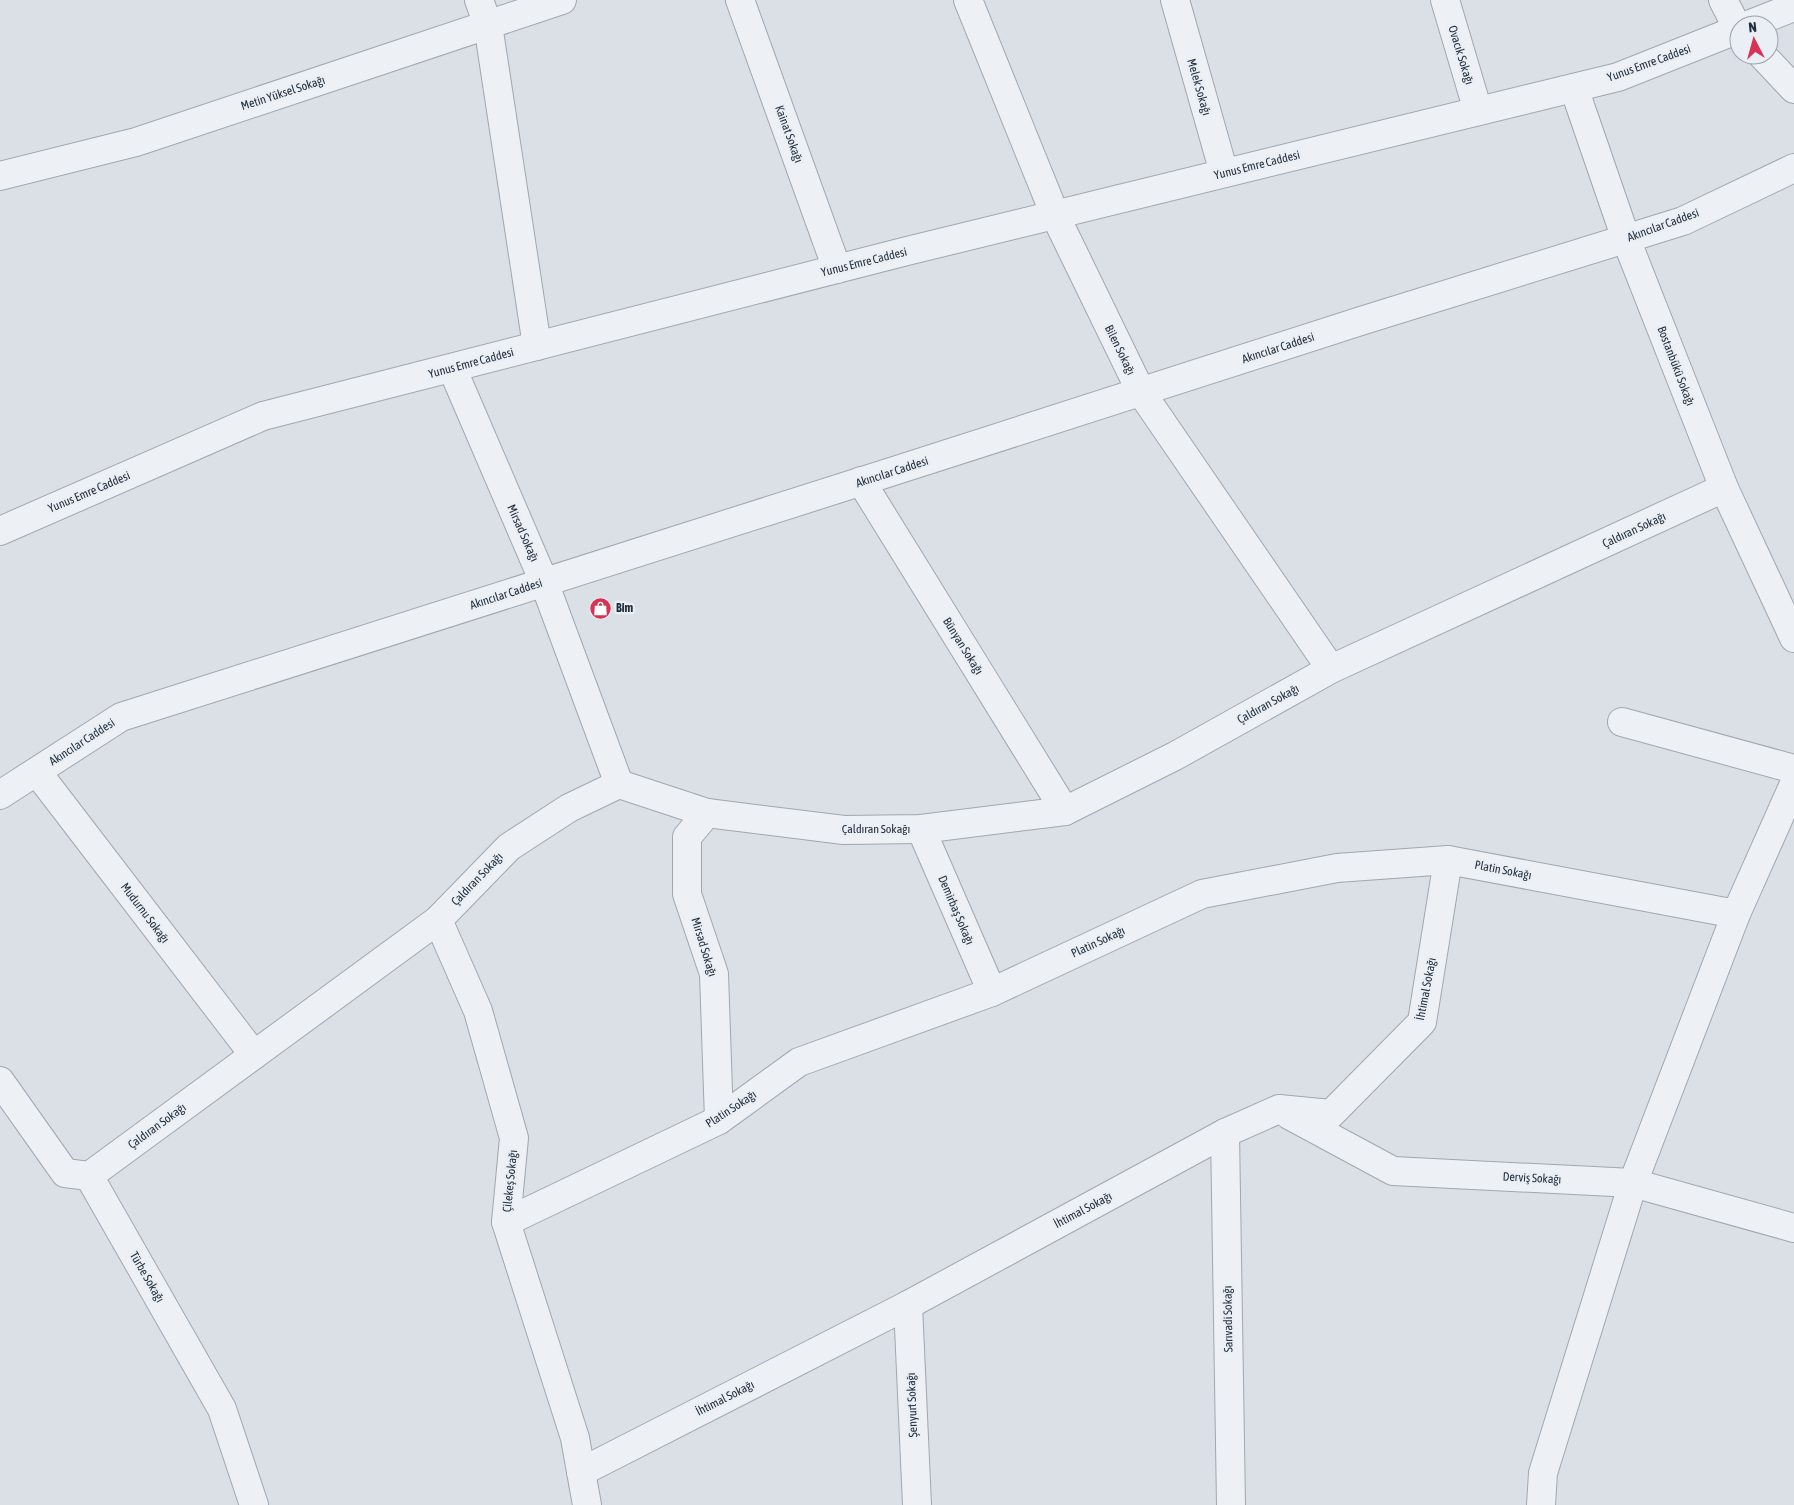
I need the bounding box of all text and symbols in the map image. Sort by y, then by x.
north arrow [1729,15,1779,65]
text: N [1748,19,1758,35]
street label: Ovacık Sokağı [1445,24,1477,86]
street label: Yunus Emre Caddesi [1605,41,1693,85]
street label: Melek Sokağı [1184,57,1214,117]
street label: Metin Yüksel Sokağı [239,73,327,113]
street label: Kainat Sokağı [772,103,806,165]
street label: Yunus Emre Caddesi [1213,148,1301,182]
street label: Akıncılar Caddesi [1625,206,1701,244]
street label: Yunus Emre Caddesi [820,245,908,279]
street label: Bilen Sokağı [1102,323,1138,377]
street label: Bostanbükü Sokağı [1654,324,1698,408]
street label: Akıncılar Caddesi [1240,330,1316,366]
street label: Yunus Emre Caddesi [427,345,515,381]
street label: Akıncılar Caddesi [854,454,930,490]
street label: Yunus Emre Caddesi [46,468,132,516]
street label: Mirsad Sokağı [504,502,542,564]
street label: Çaldıran Sokağı [1600,509,1668,551]
street label: Akıncılar Caddesi [468,576,544,612]
shop icon: Bim [588,596,612,620]
place label: Bim [616,601,633,615]
street label: Bünyan Sokağı [940,615,986,677]
street label: Çaldıran Sokağı [1235,681,1301,727]
street label: Akıncılar Caddesi [47,716,117,768]
street label: Çaldıran Sokağı [842,822,910,836]
street label: Çaldıran Sokağı [448,850,506,908]
street label: Platin Sokağı [1473,858,1533,882]
street label: Demirbaş Sokağı [935,873,977,947]
street label: Mudurnu Sokağı [118,880,172,946]
street label: Mirsad Sokağı [688,916,720,978]
street label: Platin Sokağı [1069,923,1127,961]
street label: İhtimal Sokağı [1413,956,1439,1022]
street label: Platin Sokağı [703,1087,759,1131]
street label: Çaldıran Sokağı [125,1100,189,1152]
street label: Çilekeş Sokağı [500,1149,520,1213]
street label: Derviş Sokağı [1502,1169,1562,1187]
street label: İhtimal Sokağı [1052,1189,1114,1231]
street label: Türbe Sokağı [127,1249,167,1305]
street label: Sarıvadi Sokağı [1220,1285,1236,1353]
street label: Şenyurt Sokağı [904,1372,920,1438]
street label: İhtimal Sokağı [693,1377,757,1419]

